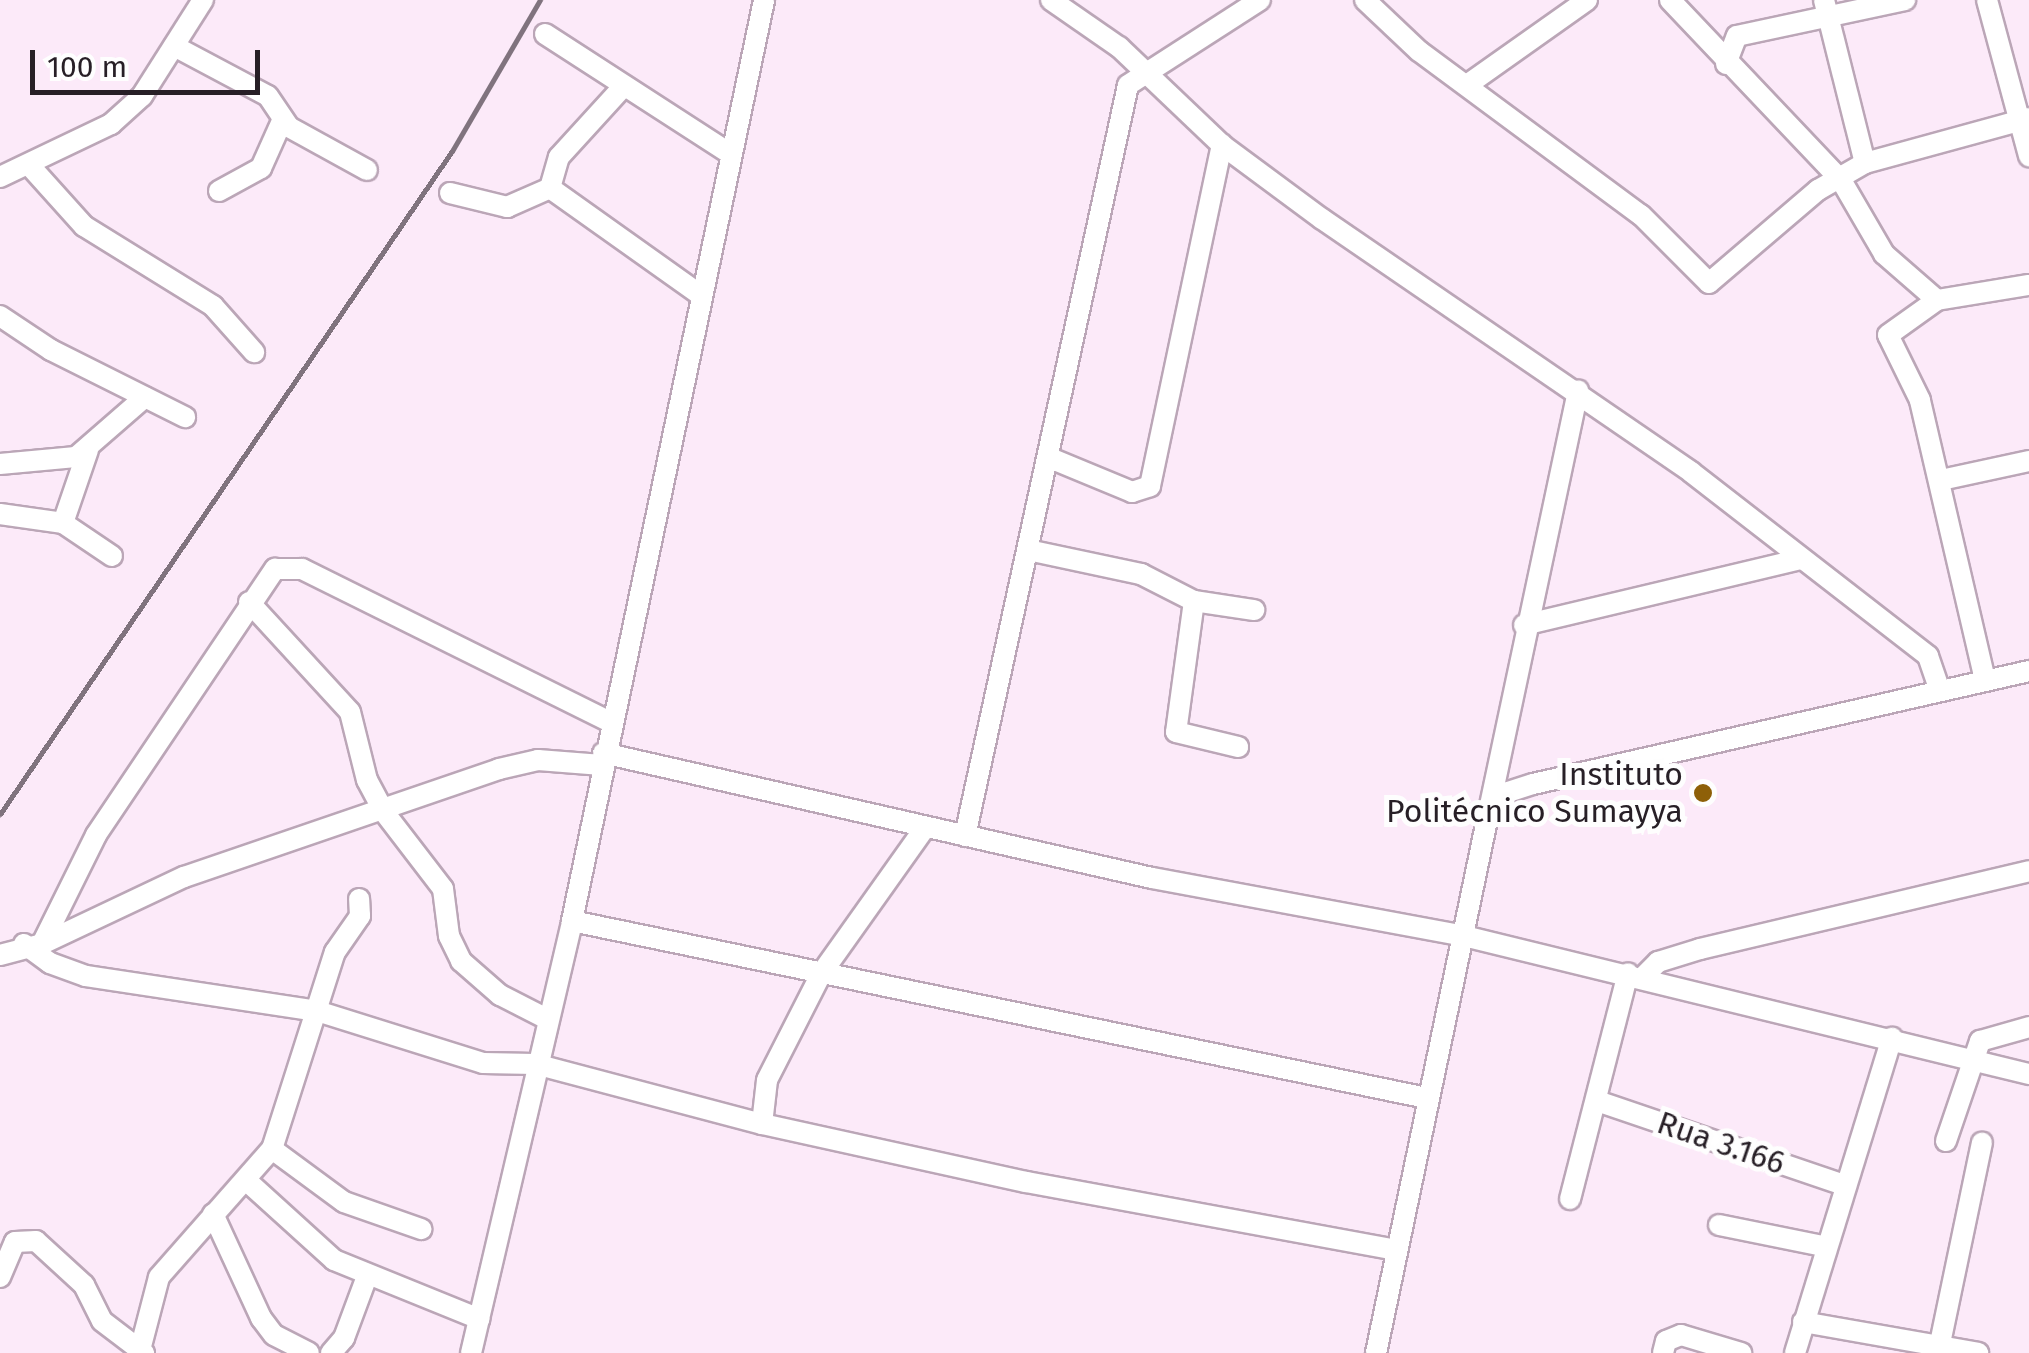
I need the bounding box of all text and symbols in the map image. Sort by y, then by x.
scale bar [35,30,265,92]
text: 100 m [47,49,127,85]
place label: Instituto Politécnico Sumayya [1386,756,1683,831]
marker: Instituto Politécnico Sumayya [1692,782,1714,804]
street label: Rua 3.166 [1652,1103,1790,1183]

